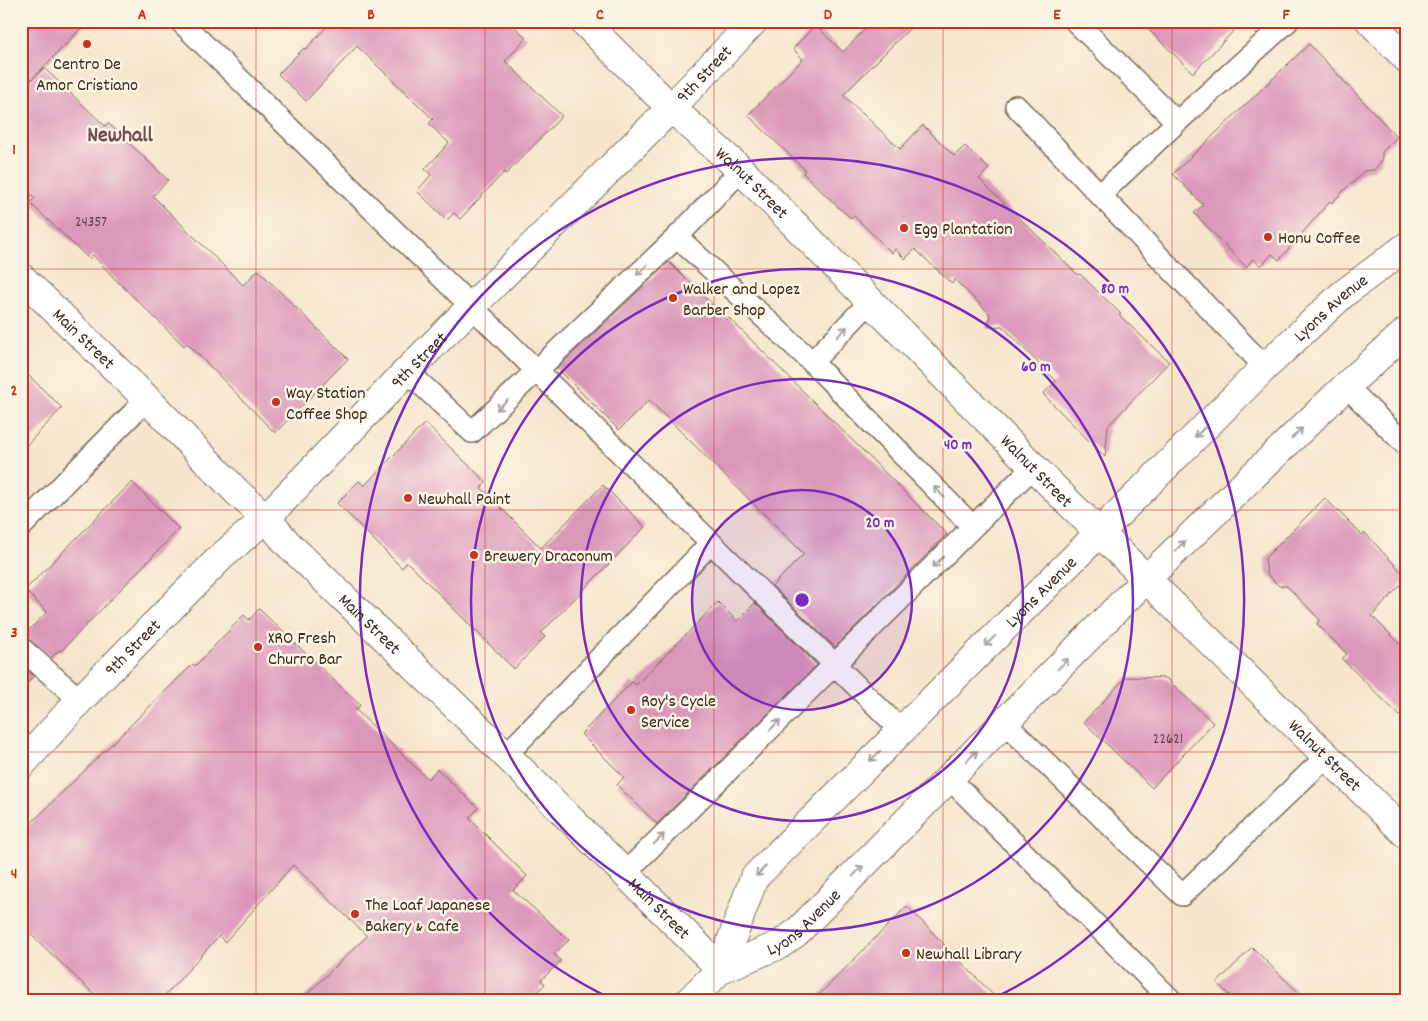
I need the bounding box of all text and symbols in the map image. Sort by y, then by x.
text: A [138,4,147,27]
text: B [367,4,375,27]
text: C [596,4,604,27]
text: D [824,4,833,27]
text: E [1053,4,1061,27]
text: F [1282,4,1290,27]
marker: Centro De Amor Cristiano [81,38,93,50]
street label: 9th Street [672,41,739,110]
place label: Centro De Amor Cristiano [36,53,138,99]
district label: Newhall [87,121,154,152]
text: 1 [12,139,16,162]
street label: Walnut Street [708,143,793,226]
house number: 24357 [75,212,107,234]
place label: Egg Plantation [914,218,1013,243]
marker: Egg Plantation [898,222,910,234]
place label: Honu Coffee [1278,227,1360,252]
marker: Honu Coffee [1262,231,1274,243]
one-way arrow [637,264,649,276]
street label: Lyons Avenue [1289,269,1374,349]
place label: Walker and Lopez Barber Shop [683,278,800,324]
text: 80 m [1101,279,1129,301]
marker: Walker and Lopez Barber Shop [667,292,679,304]
street label: Main Street [46,304,120,377]
one-way arrow [836,326,848,338]
street label: 9th Street [386,327,454,395]
text: 60 m [1021,357,1051,379]
text: 2 [11,380,18,403]
place label: Way Station Coffee Shop [286,382,368,428]
marker: Way Station Coffee Shop [270,396,282,408]
one-way arrow [495,399,508,411]
one-way arrow [1194,426,1206,439]
one-way arrow [1291,426,1303,439]
street label: Walnut Street [993,430,1077,515]
text: 40 m [944,435,972,457]
one-way arrow [933,486,945,498]
place label: Newhall Paint [418,488,511,513]
marker: Newhall Paint [402,492,414,504]
text: 20 m [866,513,894,535]
one-way arrow [1174,540,1187,552]
place label: Brewery Draconum [484,545,613,570]
marker: Brewery Draconum [468,549,480,561]
street label: Lyons Avenue [1001,552,1084,635]
one-way arrow [933,555,945,567]
street label: Main Street [331,589,405,662]
centre of rings [793,591,811,609]
street label: 9th Street [100,615,168,683]
text: 3 [10,622,18,645]
place label: XRO Fresh Churro Bar [268,627,342,673]
one-way arrow [984,635,996,648]
marker: XRO Fresh Churro Bar [252,641,264,653]
one-way arrow [1057,658,1069,670]
place label: Roy's Cycle Service [641,690,716,736]
marker: Roy's Cycle Service [625,704,637,716]
street label: Walnut Street [1281,715,1366,799]
one-way arrow [769,719,781,731]
house number: 22621 [1153,729,1183,751]
one-way arrow [869,750,881,762]
one-way arrow [966,750,978,762]
one-way arrow [653,833,666,845]
text: 4 [11,863,17,886]
one-way arrow [755,865,767,877]
one-way arrow [852,865,864,877]
street label: Main Street [621,873,695,947]
street label: Lyons Avenue [764,884,848,964]
place label: The Loaf Japanese Bakery & Cafe [365,894,490,940]
marker: The Loaf Japanese Bakery & Cafe [349,908,361,920]
place label: Newhall Library [916,943,1022,968]
marker: Newhall Library [900,947,912,959]

